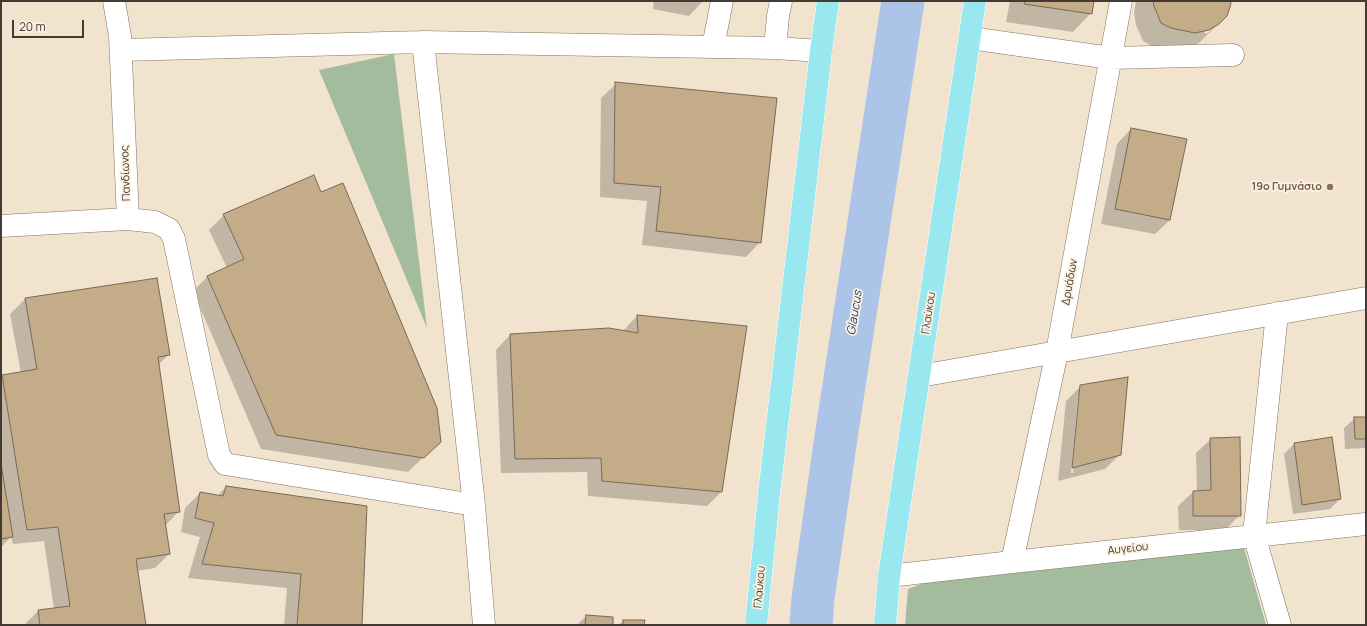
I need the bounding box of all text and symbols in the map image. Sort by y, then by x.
scale bar [14,12,86,38]
text: 20 m [19,18,46,35]
street label: Πανδίωνος [118,145,134,201]
place label: 19ο Γυμνάσιο [1251,180,1322,194]
marker: 19ο Γυμνάσιο [1325,182,1335,192]
street label: Δρυάδων [1059,258,1081,306]
water label: Glaucus [844,290,866,336]
street label: Γλαύκου [919,291,939,335]
street label: Αυγείου [1107,540,1149,558]
street label: Γλαύκου [752,565,768,609]

